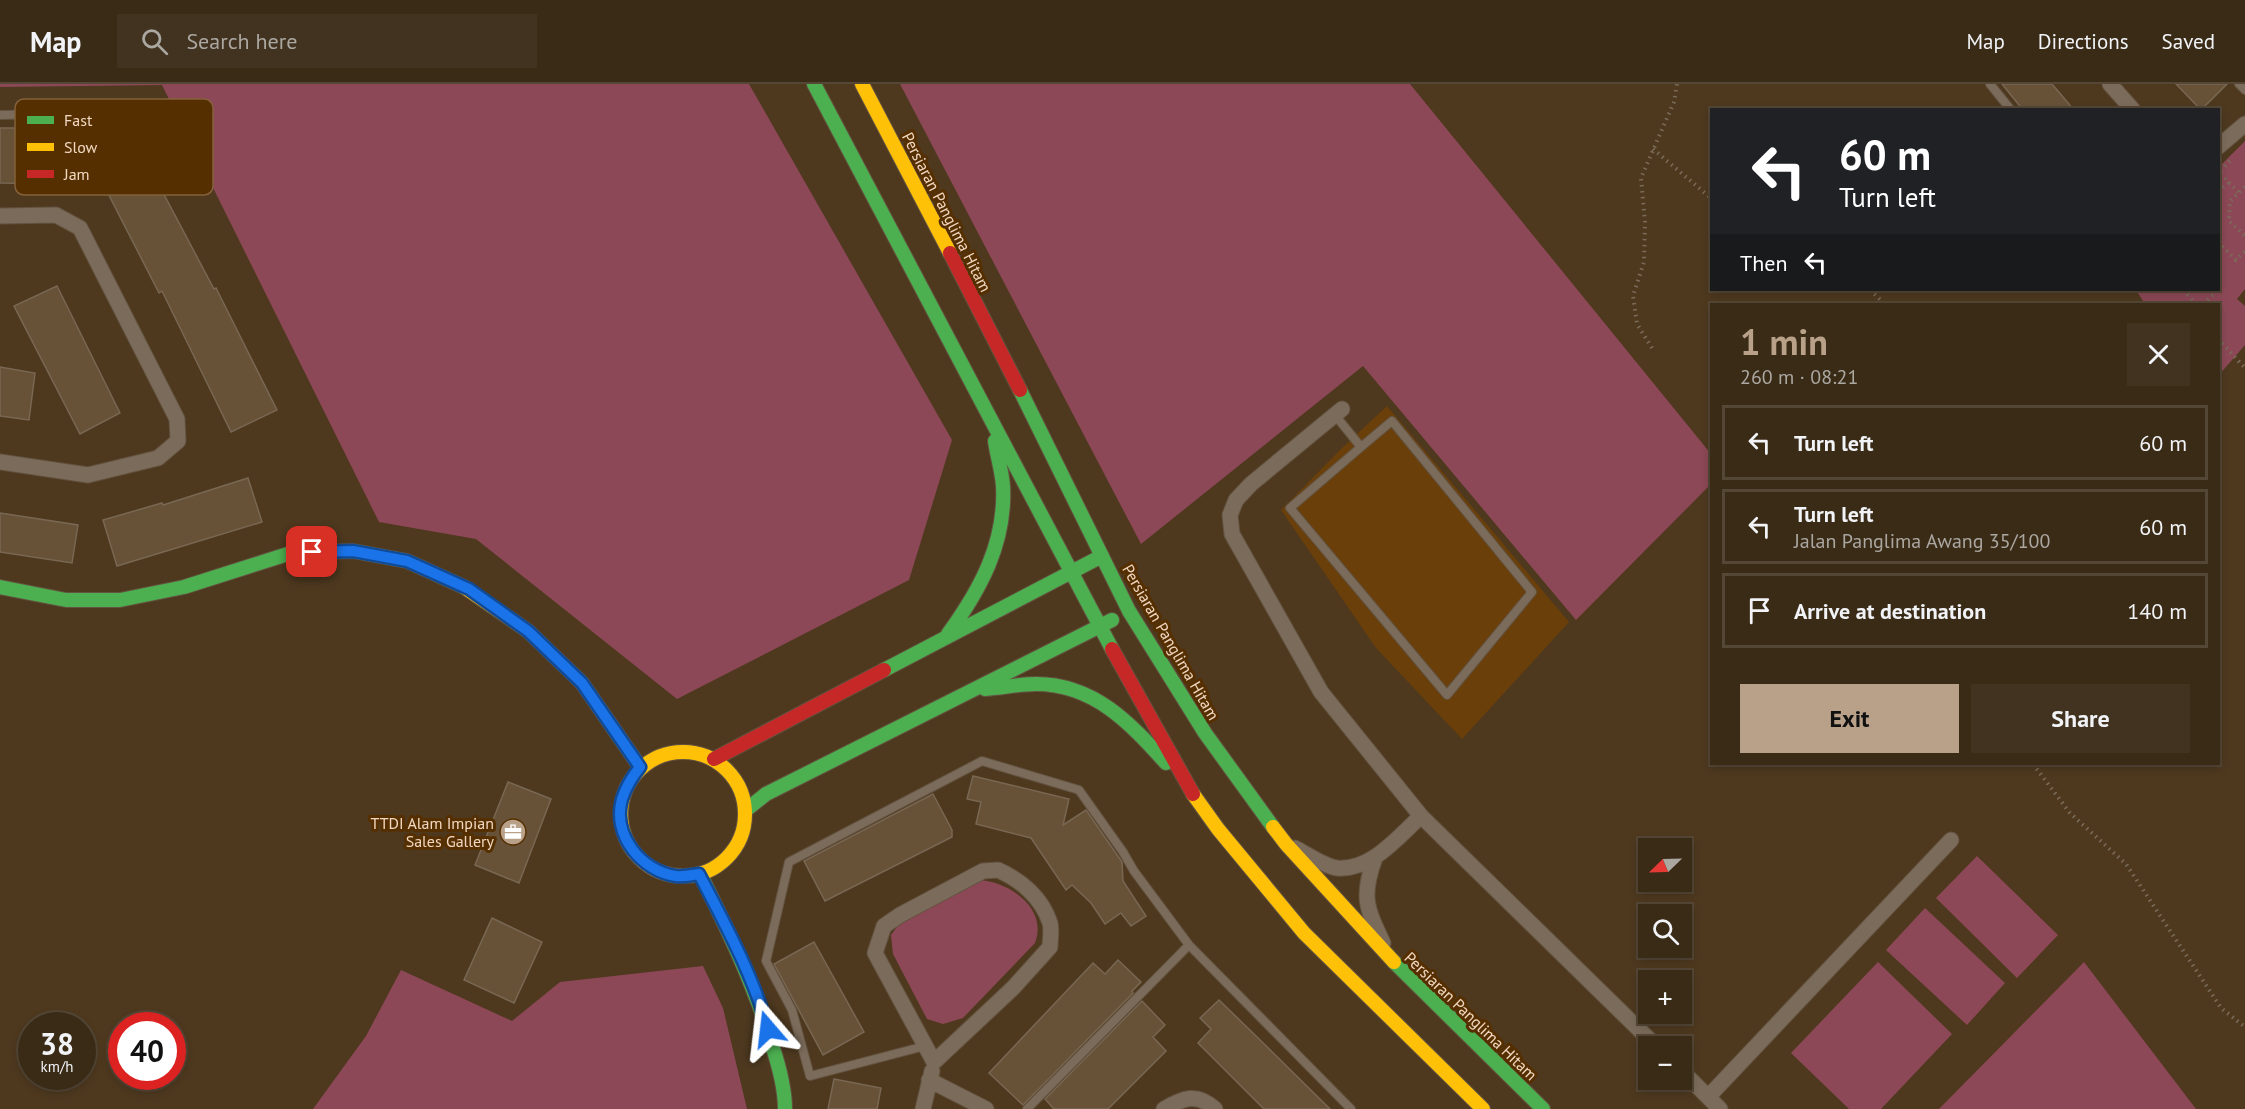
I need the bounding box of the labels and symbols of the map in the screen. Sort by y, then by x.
legend [15,99,213,195]
text: Fast [64,110,93,130]
street label: Persiaran Panglima Hitam [898,129,996,295]
text: Slow [64,137,98,157]
text: Jam [63,164,90,184]
pin [286,526,337,577]
street label: Persiaran Panglima Hitam [1118,561,1224,723]
place label: TTDI Alam Impian Sales Gallery [371,813,495,851]
office icon: TTDI Alam Impian Sales Gallery [498,817,528,847]
north arrow [1638,838,1692,892]
street label: Persiaran Panglima Hitam [1401,947,1541,1085]
position arrow [736,997,800,1061]
speed limit sign: 40 [108,1012,186,1090]

